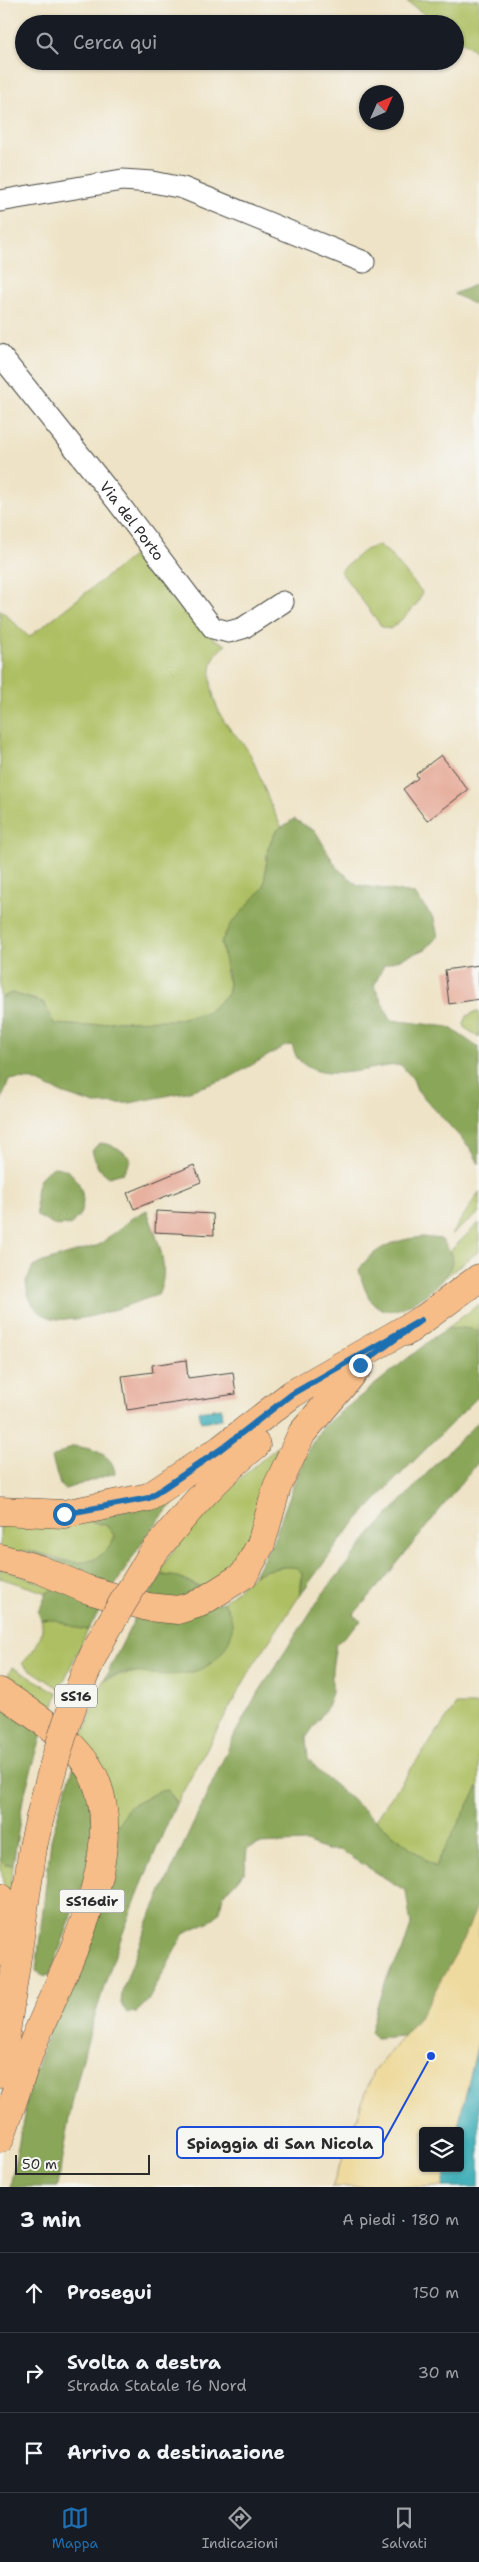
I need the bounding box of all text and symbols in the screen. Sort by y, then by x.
search box [15,15,464,70]
icon: search [33,29,61,57]
text: Cerca qui [73,30,157,55]
north arrow [359,85,404,130]
street label: Via del Porto [95,477,169,565]
route end [349,1354,372,1377]
route start [53,1503,76,1526]
road number: SS16 [55,1684,97,1708]
road number: SS16dir [59,1890,124,1912]
callout: Spiaggia di San Nicola [177,2127,383,2158]
map controls [419,2127,464,2172]
button: layers [419,2127,464,2172]
text: Spiaggia di San Nicola [187,2133,373,2154]
scale bar [15,2152,150,2175]
text: 50 m [22,2155,57,2173]
text: 3 min [20,2206,81,2234]
text: A piedi · 180 m [342,2209,459,2230]
icon: ahead [20,2279,48,2307]
text: Prosegui [67,2280,152,2305]
text: 150 m [412,2282,459,2303]
text: Svolta a destra [67,2350,221,2375]
icon: right [20,2359,48,2387]
text: 30 m [418,2362,459,2383]
text: Strada Statale 16 Nord [67,2375,247,2396]
icon: arrive [20,2439,48,2467]
text: Arrivo a destinazione [67,2440,285,2465]
tab: Mappa [52,2504,98,2552]
tab: Indicazioni [202,2504,278,2552]
tab: Salvati [382,2504,427,2552]

